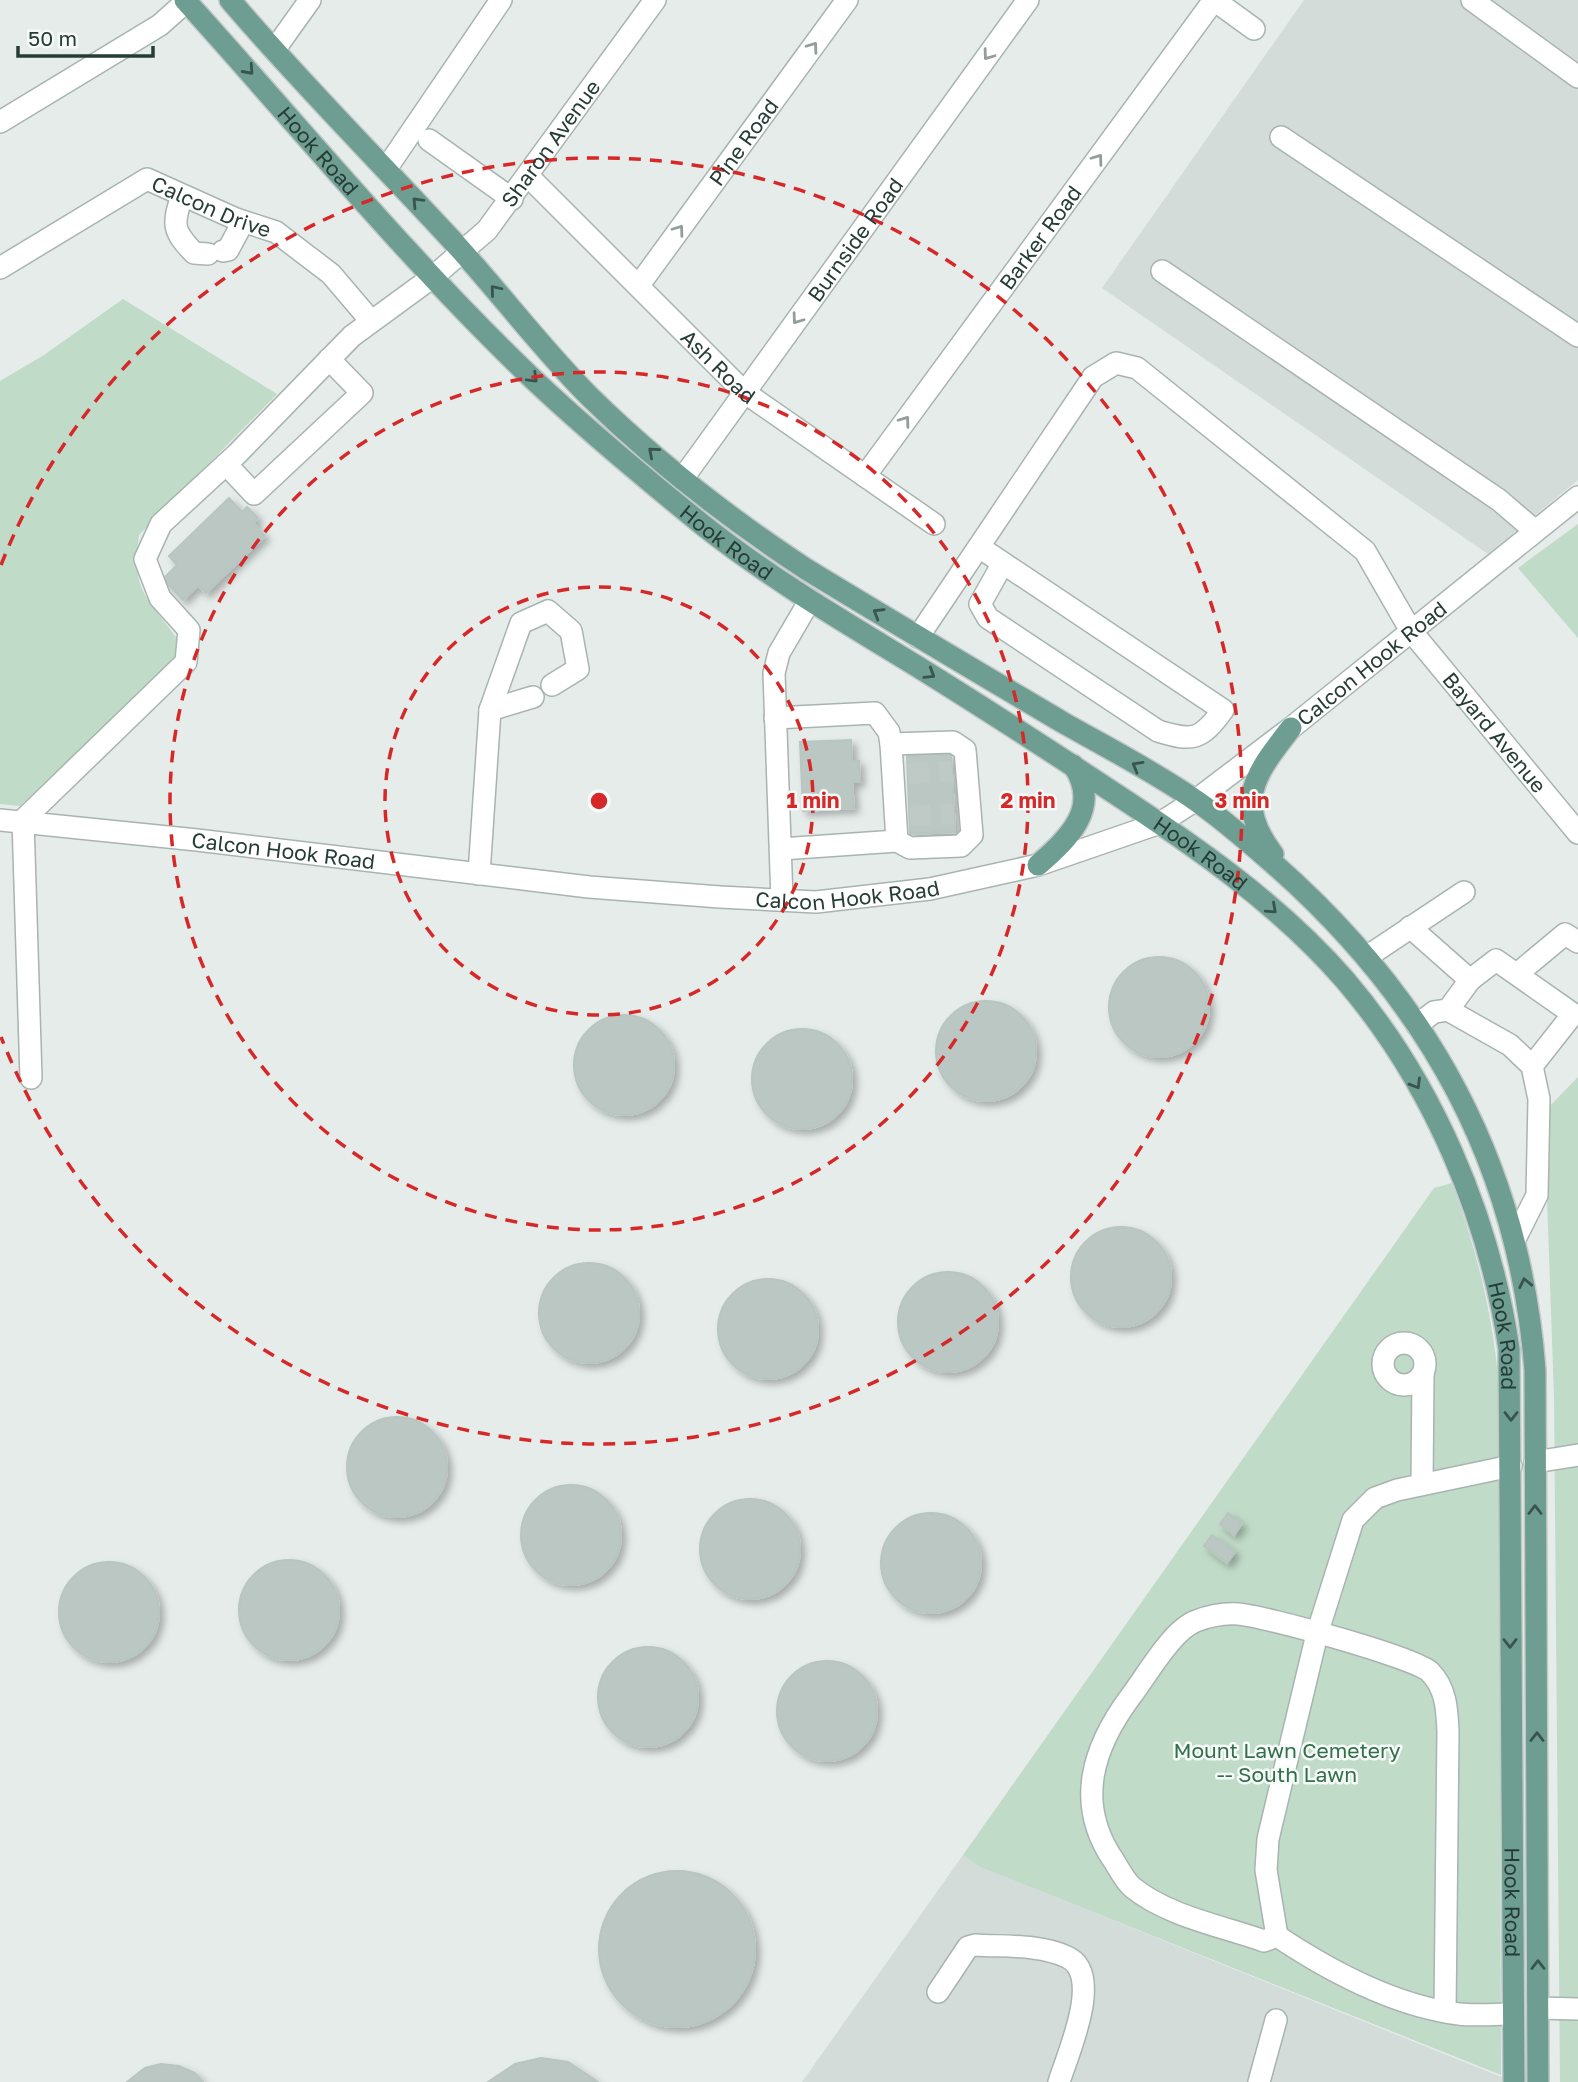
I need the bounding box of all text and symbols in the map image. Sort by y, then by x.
scale bar [18,14,152,58]
text: 50 m [28,25,77,51]
one-way arrow [805,42,817,54]
one-way arrow [984,47,996,60]
one-way arrow [241,62,253,75]
street label: Sharon Avenue [495,75,605,212]
street label: Pine Road [703,93,784,191]
street label: Hook Road [272,101,364,200]
one-way arrow [1090,154,1102,167]
street label: Calcon Drive [148,170,274,243]
street label: Burnside Road [802,173,908,307]
street label: Barker Road [993,180,1087,294]
one-way arrow [413,197,425,210]
one-way arrow [671,225,683,238]
one-way arrow [491,285,503,298]
one-way arrow [793,311,805,324]
street label: Ash Road [676,324,761,409]
one-way arrow [524,369,537,382]
one-way arrow [897,416,910,429]
one-way arrow [649,448,662,460]
street label: Hook Road [675,499,778,585]
street label: Calcon Hook Road [1291,595,1452,731]
one-way arrow [873,608,886,621]
one-way arrow [922,666,935,679]
street label: Bayard Avenue [1437,667,1552,798]
one-way arrow [1132,761,1145,774]
text: 1 min [787,787,839,813]
text: 2 min [1001,787,1055,813]
text: 3 min [1215,787,1269,813]
centre of rings [587,789,611,813]
street label: Hook Road [1149,810,1253,896]
street label: Calcon Hook Road [190,826,377,874]
street label: Calcon Hook Road [755,874,942,915]
one-way arrow [1264,901,1277,913]
one-way arrow [1407,1076,1420,1089]
one-way arrow [1519,1277,1534,1289]
street label: Hook Road [1483,1279,1522,1390]
one-way arrow [1503,1411,1519,1421]
one-way arrow [1527,1504,1543,1515]
one-way arrow [1502,1638,1518,1649]
one-way arrow [1529,1732,1544,1743]
park label: Mount Lawn Cemetery -- South Lawn [1173,1737,1401,1787]
street label: Hook Road [1499,1847,1526,1957]
one-way arrow [1530,1959,1546,1970]

